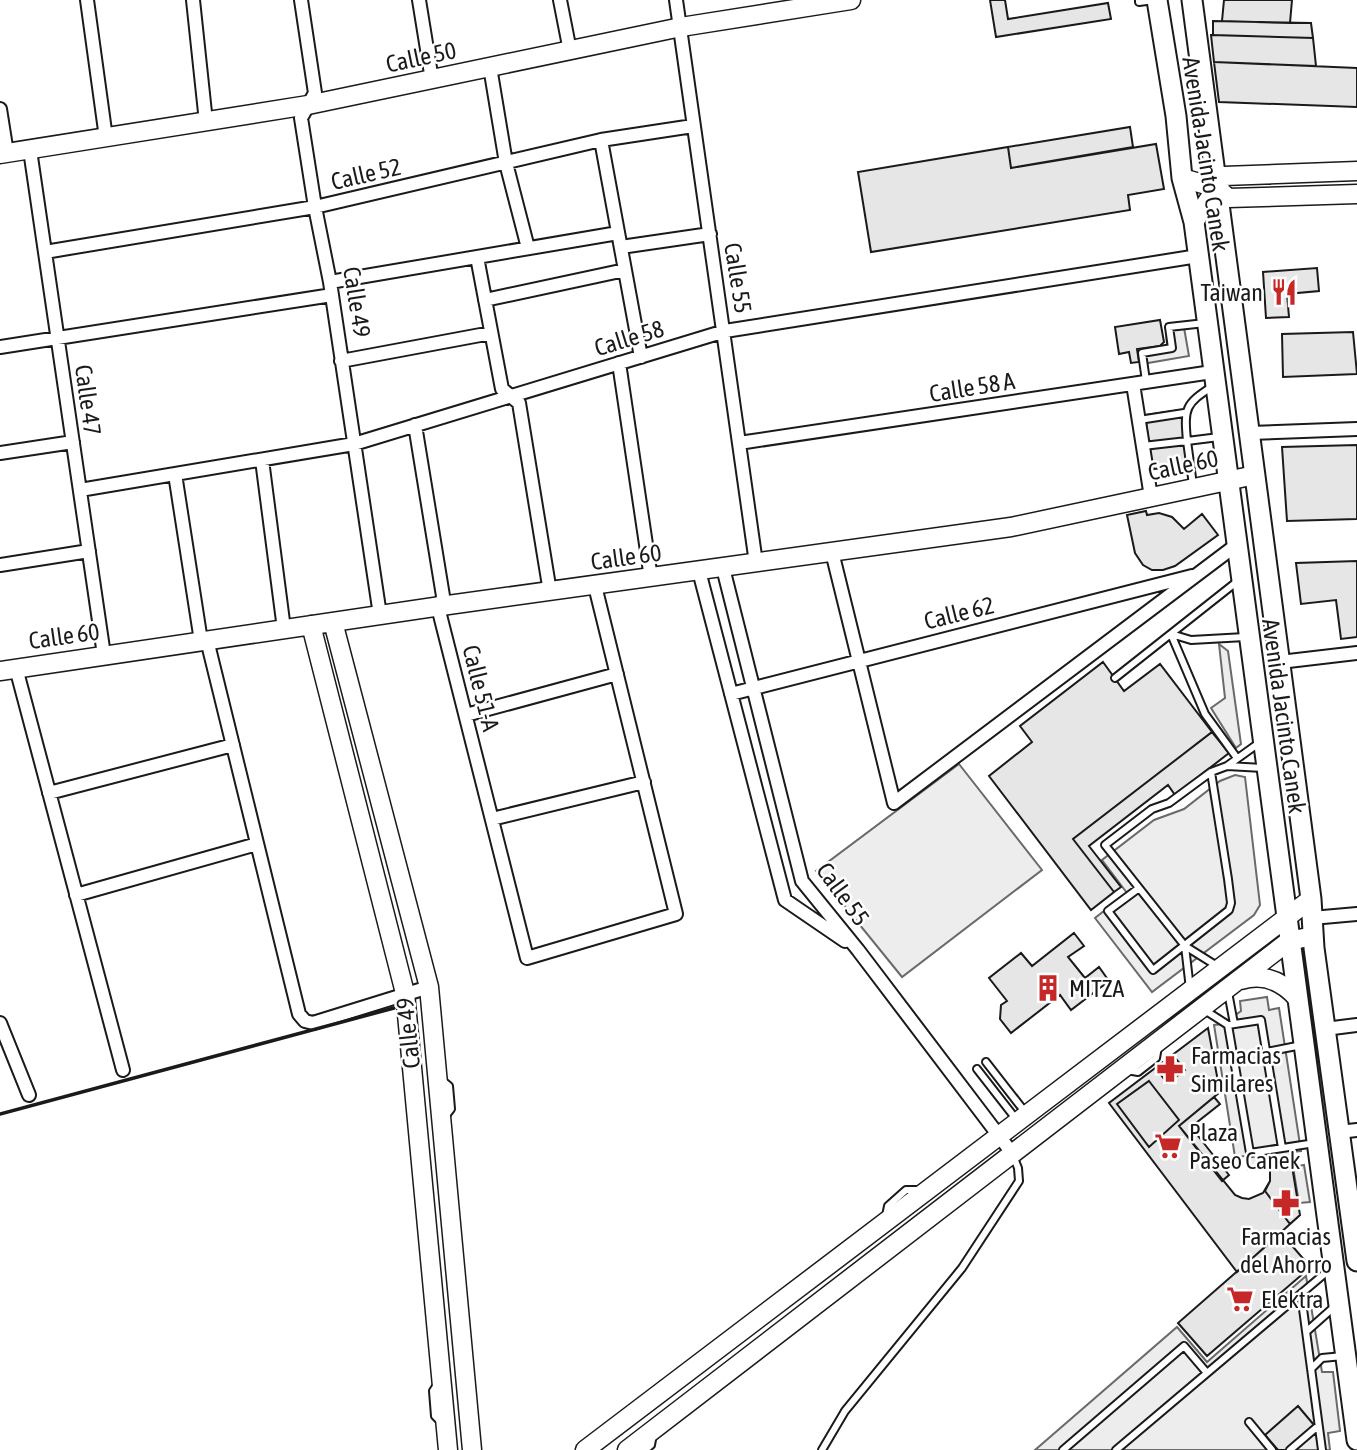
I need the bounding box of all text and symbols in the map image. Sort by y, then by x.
street label: Calle 50 [383,36,459,78]
street label: Avenida Jacinto Canek [1177,55,1235,254]
street label: Calle 52 [328,153,404,195]
street label: Calle 55 [719,241,757,315]
street label: Calle 49 [338,265,376,339]
restaurant icon: Taiwan [1269,277,1299,307]
place label: Taiwan [1201,279,1263,306]
street label: Calle 58 [591,315,667,361]
street label: Calle 47 [70,363,106,437]
street label: Calle 58 A [927,367,1017,407]
street label: Calle 60 [1145,444,1221,486]
street label: Calle 60 [589,539,663,575]
street label: Calle 62 [921,591,997,635]
street label: Avenida Jacinto Canek [1257,617,1311,816]
street label: Calle 60 [27,618,101,654]
street label: Calle 51-A [457,642,505,734]
street label: Calle 55 [811,857,875,931]
building icon: MITZA [1033,973,1063,1003]
place label: MITZA [1069,975,1125,1002]
street label: Calle 49 [391,996,425,1070]
place label: Farmacias Similares [1191,1042,1281,1097]
pharmacy icon: Farmacias Similares [1155,1054,1185,1084]
place label: Plaza Paseo Canek [1189,1119,1301,1174]
supermarket icon: Plaza Paseo Canek [1153,1131,1183,1161]
pharmacy icon: Farmacias del Ahorro [1271,1188,1301,1218]
place label: Farmacias del Ahorro [1240,1223,1332,1278]
supermarket icon: Elektra [1225,1284,1255,1314]
place label: Elektra [1261,1286,1323,1313]

